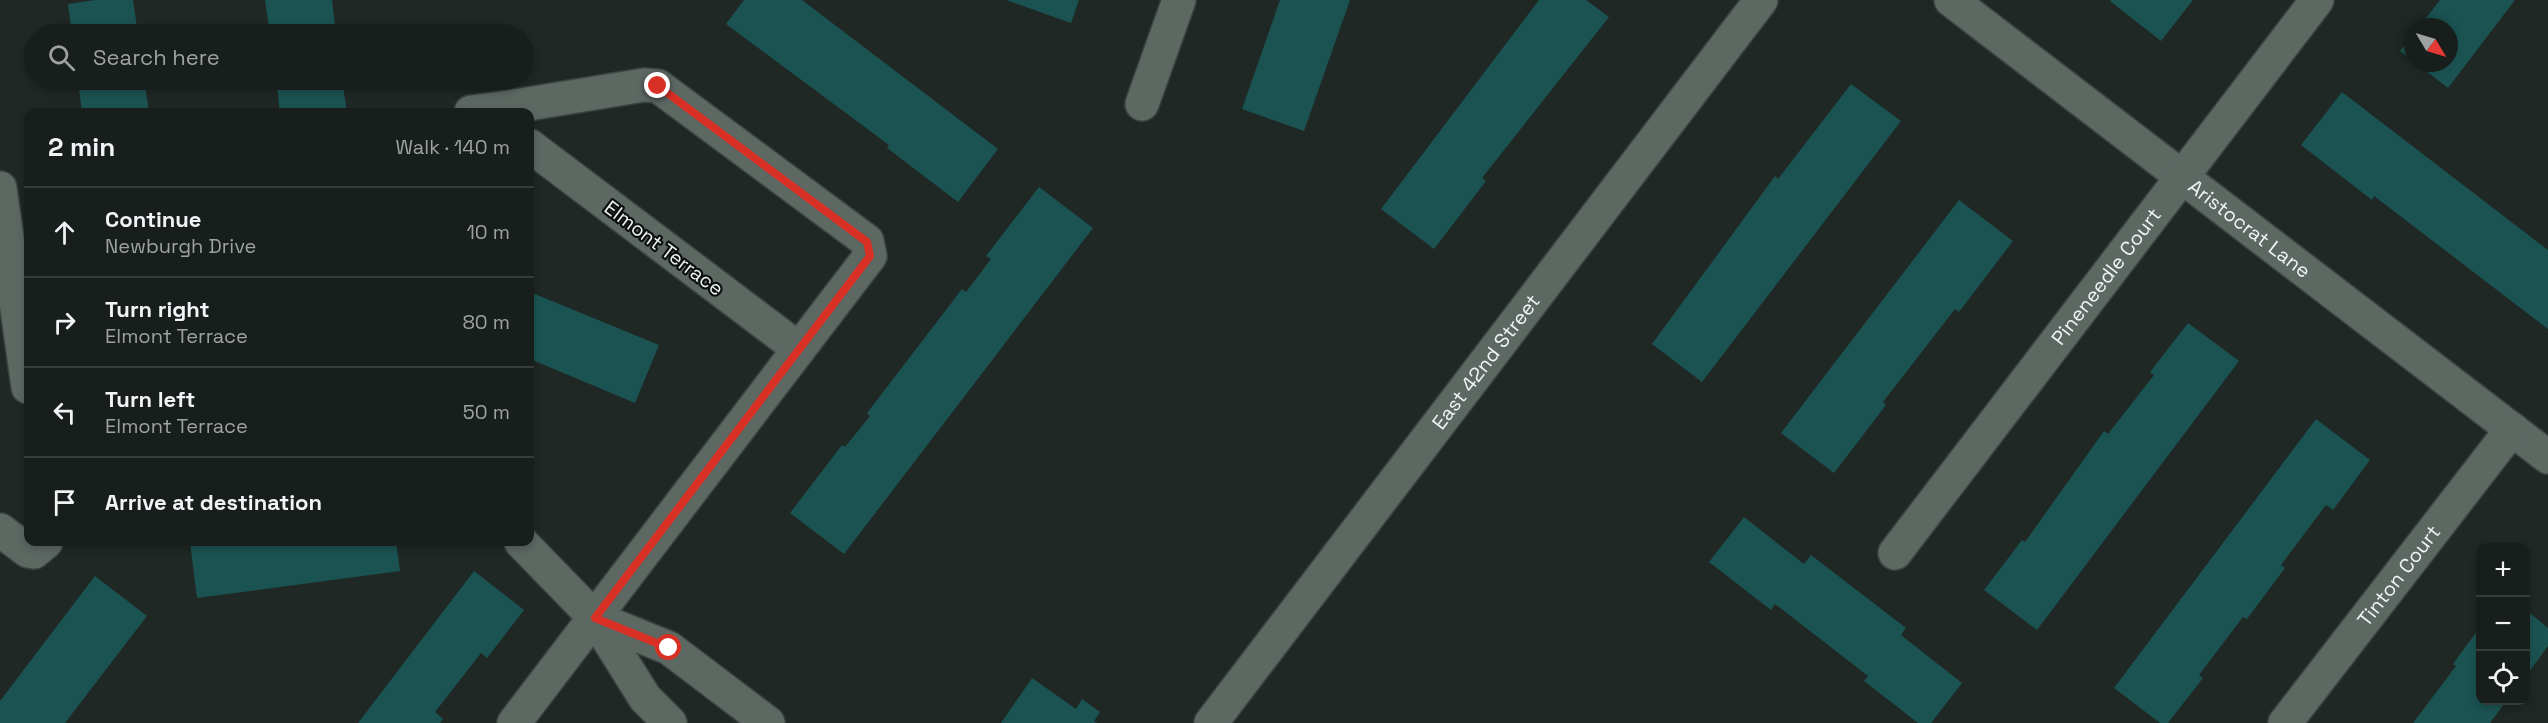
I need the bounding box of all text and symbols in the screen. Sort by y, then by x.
north arrow [2404,18,2458,72]
search box [24,24,534,90]
icon: search [45,41,78,74]
text: Search here [93,43,220,71]
route end [644,72,670,98]
text: 2 min [48,130,115,164]
text: Walk · 140 m [396,134,510,160]
street label: Aristocrat Lane [2183,173,2316,284]
street label: Elmont Terrace [599,195,729,301]
street label: Pineneedle Court [2045,202,2167,350]
text: Continue [105,205,201,233]
icon: ahead [48,216,81,249]
text: 10 m [466,219,510,245]
text: Newburgh Drive [105,233,256,259]
street label: East 42nd Street [1426,289,1546,435]
text: Turn right [105,295,210,323]
icon: right [48,306,81,339]
text: 80 m [462,309,510,335]
text: Elmont Terrace [105,323,248,349]
text: Turn left [105,385,195,413]
icon: left [48,396,81,429]
text: 50 m [463,399,510,425]
text: Elmont Terrace [105,413,248,439]
icon: arrive [48,486,81,519]
text: Arrive at destination [105,488,322,516]
street label: Tinton Court [2351,520,2446,632]
map controls [2476,543,2530,705]
button: + [2476,543,2530,597]
button: − [2476,597,2530,651]
route start [655,634,681,660]
button: locate [2476,651,2530,705]

